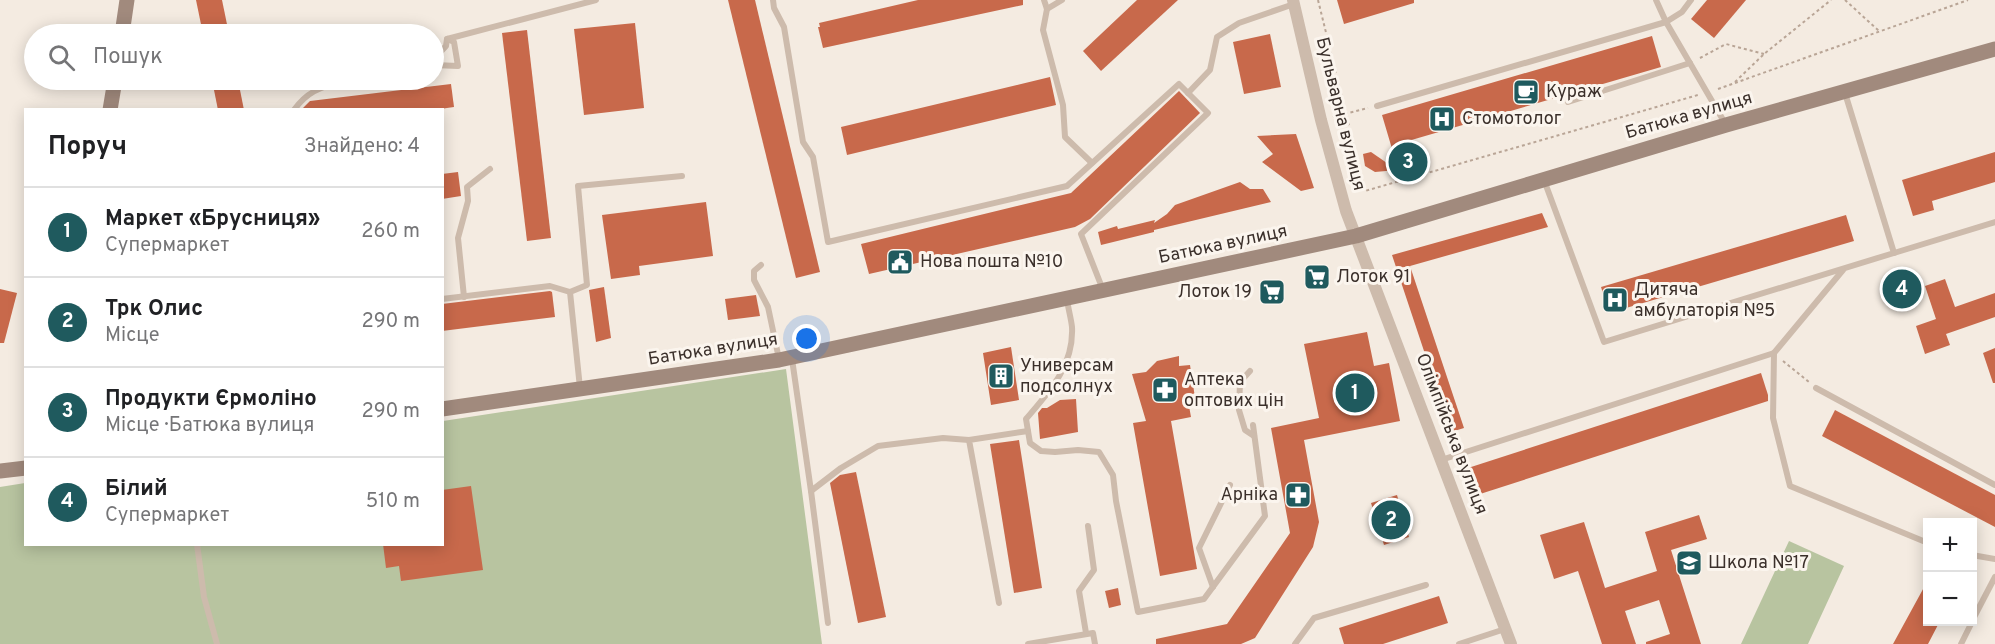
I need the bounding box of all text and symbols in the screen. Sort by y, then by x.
search box [24,24,444,90]
street label: Бульварна вулиця [1310,35,1370,193]
icon: search [45,41,78,74]
text: Пошук [93,44,163,71]
cafe icon: Кураж [1511,77,1541,107]
place label: Кураж [1546,81,1602,104]
street label: Батюка вулиця [1623,87,1755,145]
hospital icon: Стомотолог [1427,104,1457,134]
place label: Стомотолог [1462,108,1562,131]
text: Поруч [48,131,127,164]
text: Знайдено: 4 [304,134,420,160]
pin: 3 [1388,140,1428,184]
text: Маркет «Брусниця» [105,206,320,233]
text: 1 [64,219,72,245]
text: 260 m [361,219,420,245]
street label: Батюка вулиця [1157,220,1289,270]
text: Супермаркет [105,233,229,259]
public building icon: Нова пошта №10 [885,247,915,277]
place label: Нова пошта №10 [920,251,1063,274]
supermarket icon: Лоток 91 [1302,262,1332,292]
place label: Лоток 91 [1336,266,1410,289]
pin: 4 [1882,266,1922,312]
supermarket icon: Лоток 19 [1257,277,1287,307]
place label: Дитяча амбулаторія №5 [1634,279,1775,323]
place label: Лоток 19 [1178,281,1252,304]
hospital icon: Дитяча амбулаторія №5 [1600,285,1630,315]
text: Трк Олис [105,296,203,323]
text: 2 [61,309,74,335]
text: 290 m [362,309,420,335]
text: Місце [105,323,159,349]
your location [792,324,821,353]
street label: Батюка вулиця [646,328,780,372]
street label: Олімпійська вулиця [1410,350,1492,518]
place label: Универсам подсолнух [1020,355,1114,399]
building icon: Универсам подсолнух [986,361,1016,391]
place label: Аптека оптових цін [1184,369,1284,413]
pin: 1 [1336,370,1374,416]
pharmacy icon: Аптека оптових цін [1150,375,1180,405]
text: Продукти Єрмоліно [105,386,317,413]
text: 3 [62,399,74,425]
text: 290 m [362,399,420,425]
text: Місце · Батюка вулиця [105,413,314,439]
text: Білий [105,476,168,503]
pharmacy icon: Арніка [1283,480,1313,510]
place label: Арніка [1221,484,1278,507]
text: 4 [61,489,74,515]
text: 510 m [366,489,420,515]
pin: 2 [1372,498,1410,542]
text: Супермаркет [105,503,229,529]
map controls [1923,518,1977,626]
button: + [1923,518,1977,572]
school or university icon: Школа №17 [1674,548,1704,578]
place label: Школа №17 [1708,552,1809,575]
button: − [1923,572,1977,626]

